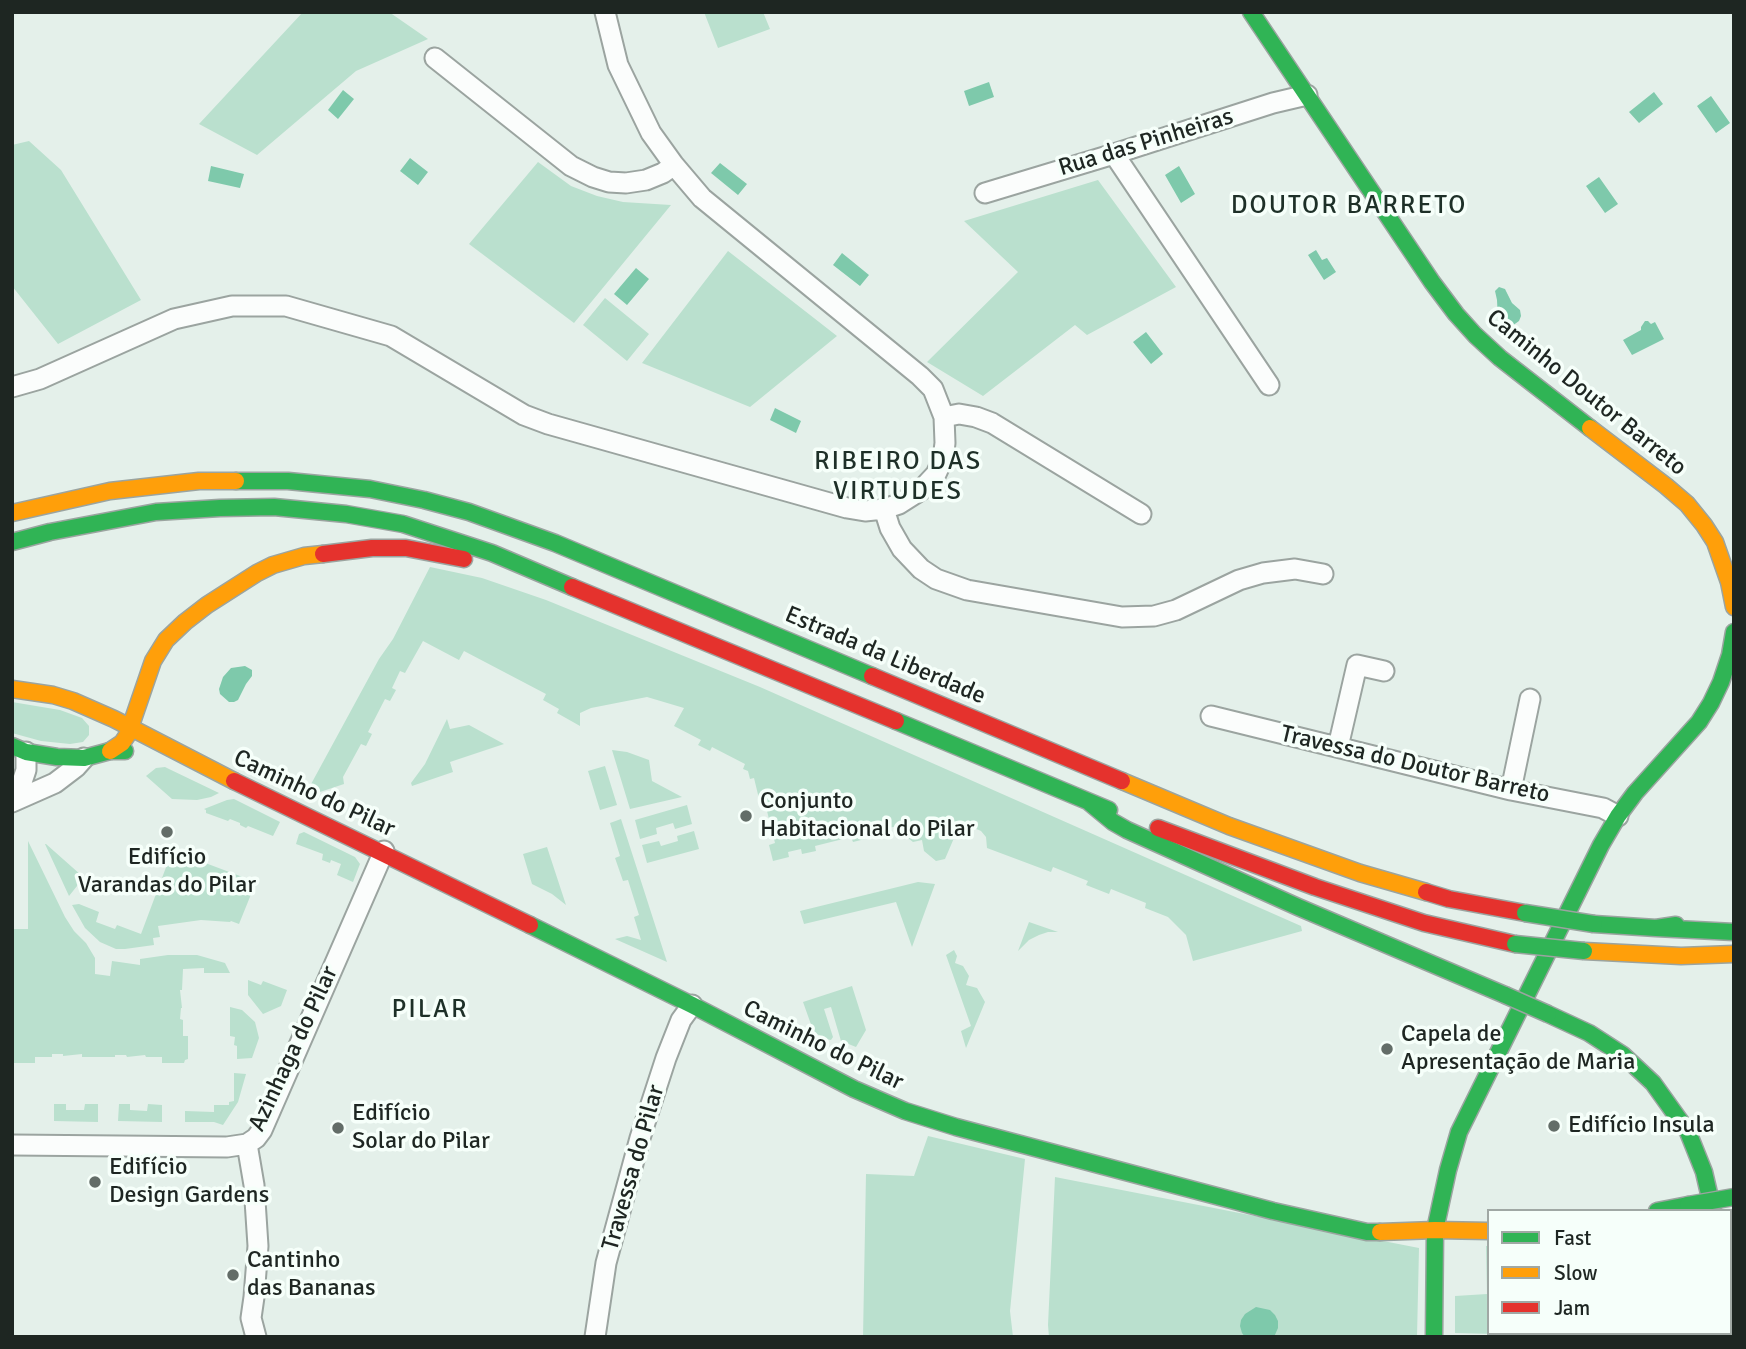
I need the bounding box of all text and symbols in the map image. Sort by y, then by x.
street label: Rua das Pinheiras [1055,103,1237,183]
district label: DOUTOR BARRETO [1232,190,1466,222]
street label: Caminho Doutor Barreto [1480,304,1692,482]
district label: RIBEIRO DAS VIRTUDES [815,446,981,508]
street label: Estrada da Liberdade [780,601,990,711]
street label: Travessa do Doutor Barreto [1278,720,1552,810]
street label: Caminho do Pilar [229,744,399,844]
place label: Conjunto Habitacional do Pilar [760,788,975,844]
marker: Conjunto Habitacional do Pilar [738,808,754,824]
marker: Edifício Varandas do Pilar [159,824,175,840]
place label: Edifício Varandas do Pilar [78,844,256,900]
street label: Azinhaga do Pilar [243,962,345,1136]
district label: PILAR [392,994,468,1026]
street label: Caminho do Pilar [738,995,908,1097]
place label: Capela de Apresentação de Maria [1401,1021,1635,1077]
marker: Capela de Apresentação de Maria [1379,1041,1395,1057]
street label: Travessa do Pilar [597,1082,671,1254]
place label: Edifício Solar do Pilar [352,1100,490,1156]
place label: Edifício Insula [1568,1112,1715,1140]
marker: Edifício Insula [1546,1118,1562,1134]
marker: Edifício Solar do Pilar [330,1120,346,1136]
place label: Edifício Design Gardens [109,1154,269,1210]
marker: Edifício Design Gardens [87,1174,103,1190]
legend [1487,1209,1732,1335]
text: Fast [1554,1225,1591,1251]
place label: Cantinho das Bananas [247,1247,375,1303]
text: Slow [1554,1260,1598,1286]
marker: Cantinho das Bananas [225,1267,241,1283]
text: Jam [1554,1295,1590,1321]

